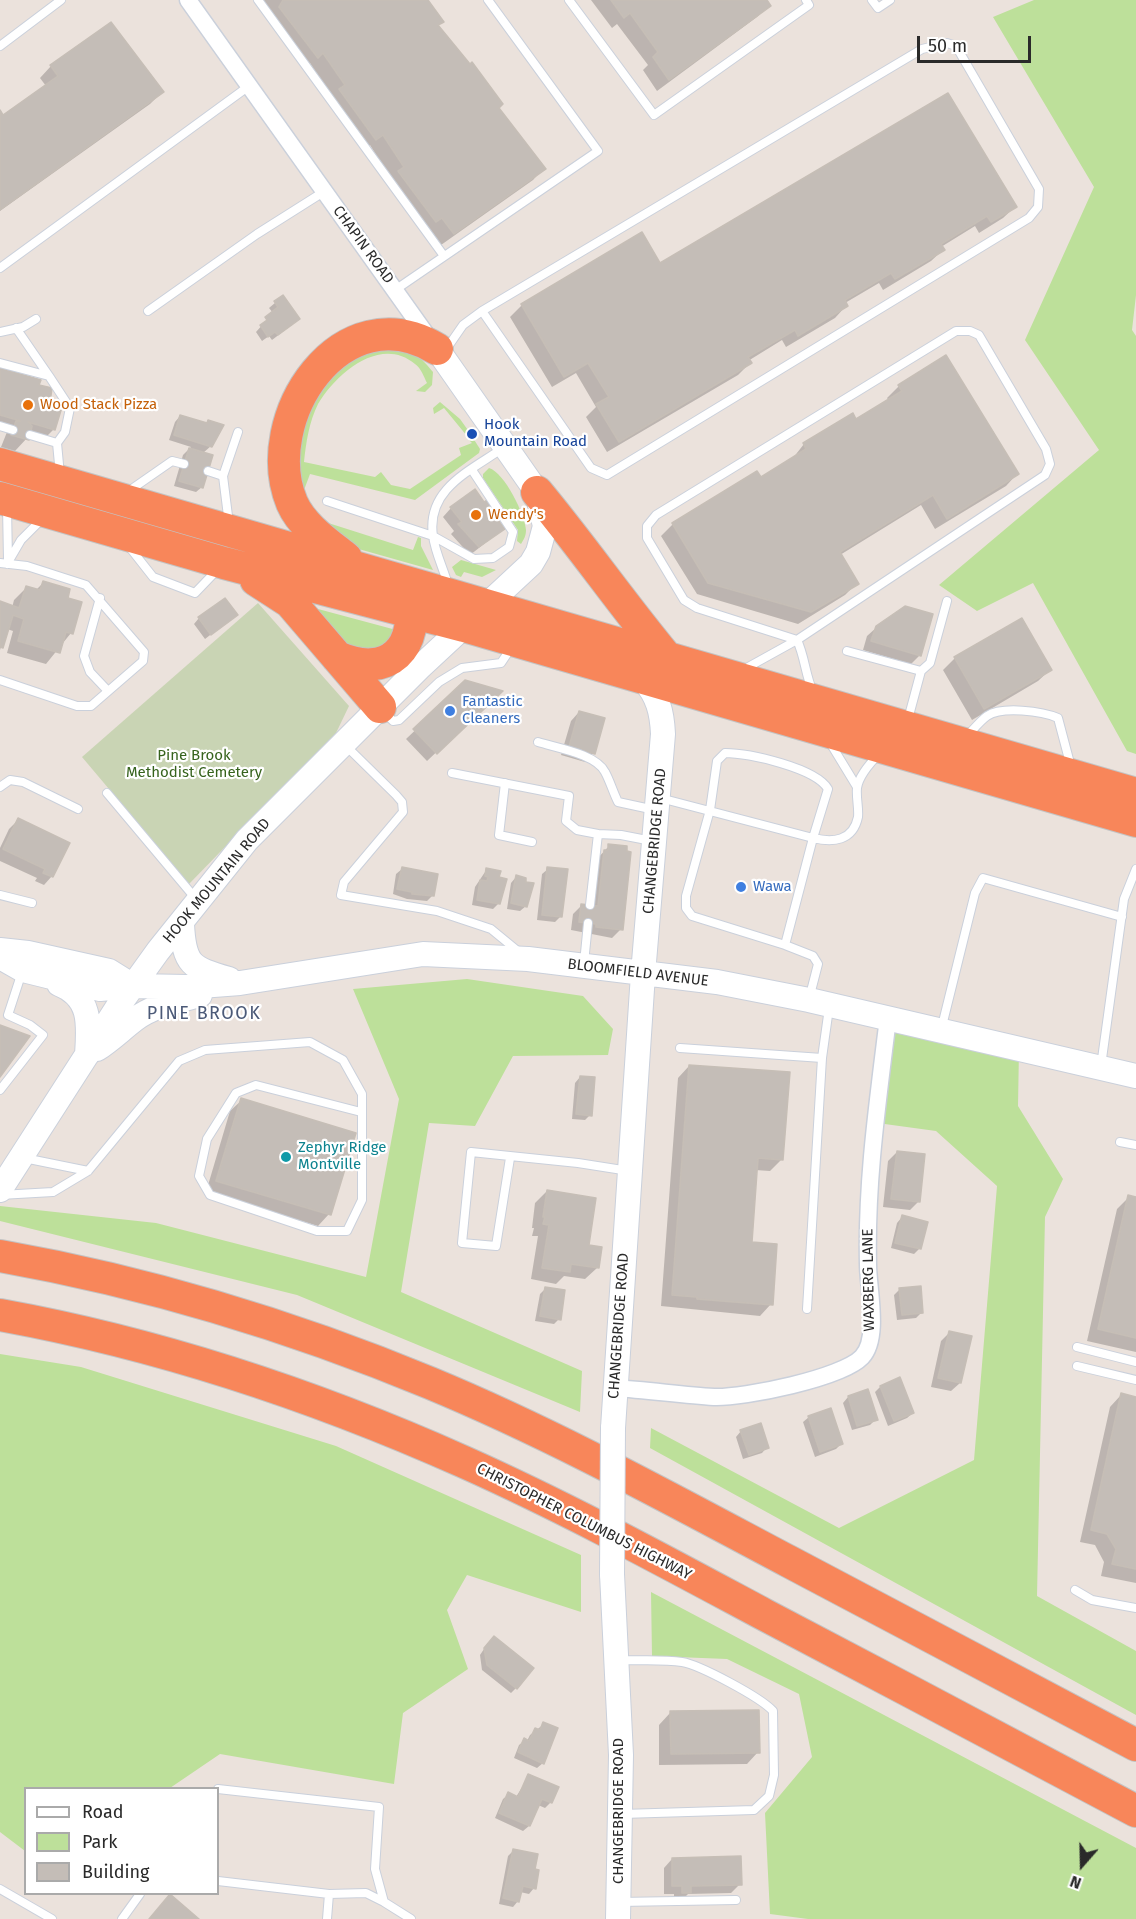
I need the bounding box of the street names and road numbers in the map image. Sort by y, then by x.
street label: CHAPIN ROAD [329,203,397,287]
street label: CHANGEBRIDGE ROAD [640,767,670,915]
street label: HOOK MOUNTAIN ROAD [159,815,275,947]
street label: BLOOMFIELD AVENUE [566,955,710,991]
street label: WAXBERG LANE [859,1228,879,1332]
street label: CHANGEBRIDGE ROAD [605,1253,633,1399]
street label: CHRISTOPHER COLUMBUS HIGHWAY [474,1460,694,1584]
street label: CHANGEBRIDGE ROAD [610,1738,628,1884]

